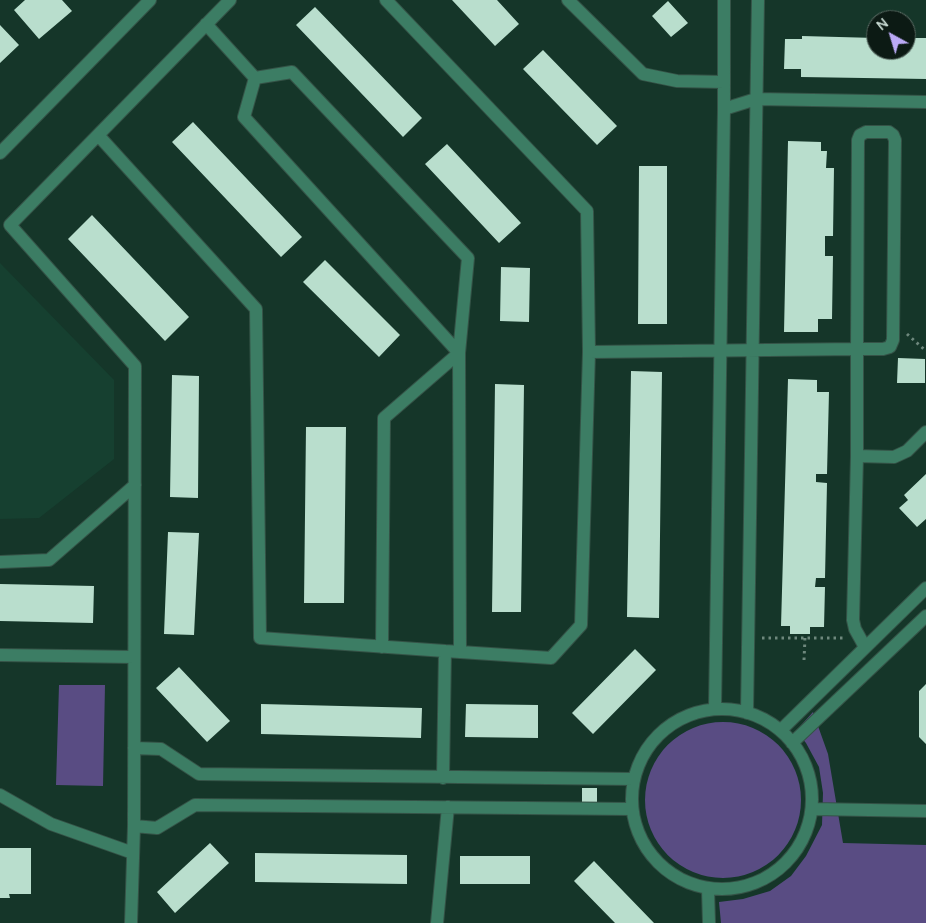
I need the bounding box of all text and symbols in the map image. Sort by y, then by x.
north arrow [866,10,916,60]
text: N [872,13,892,34]

